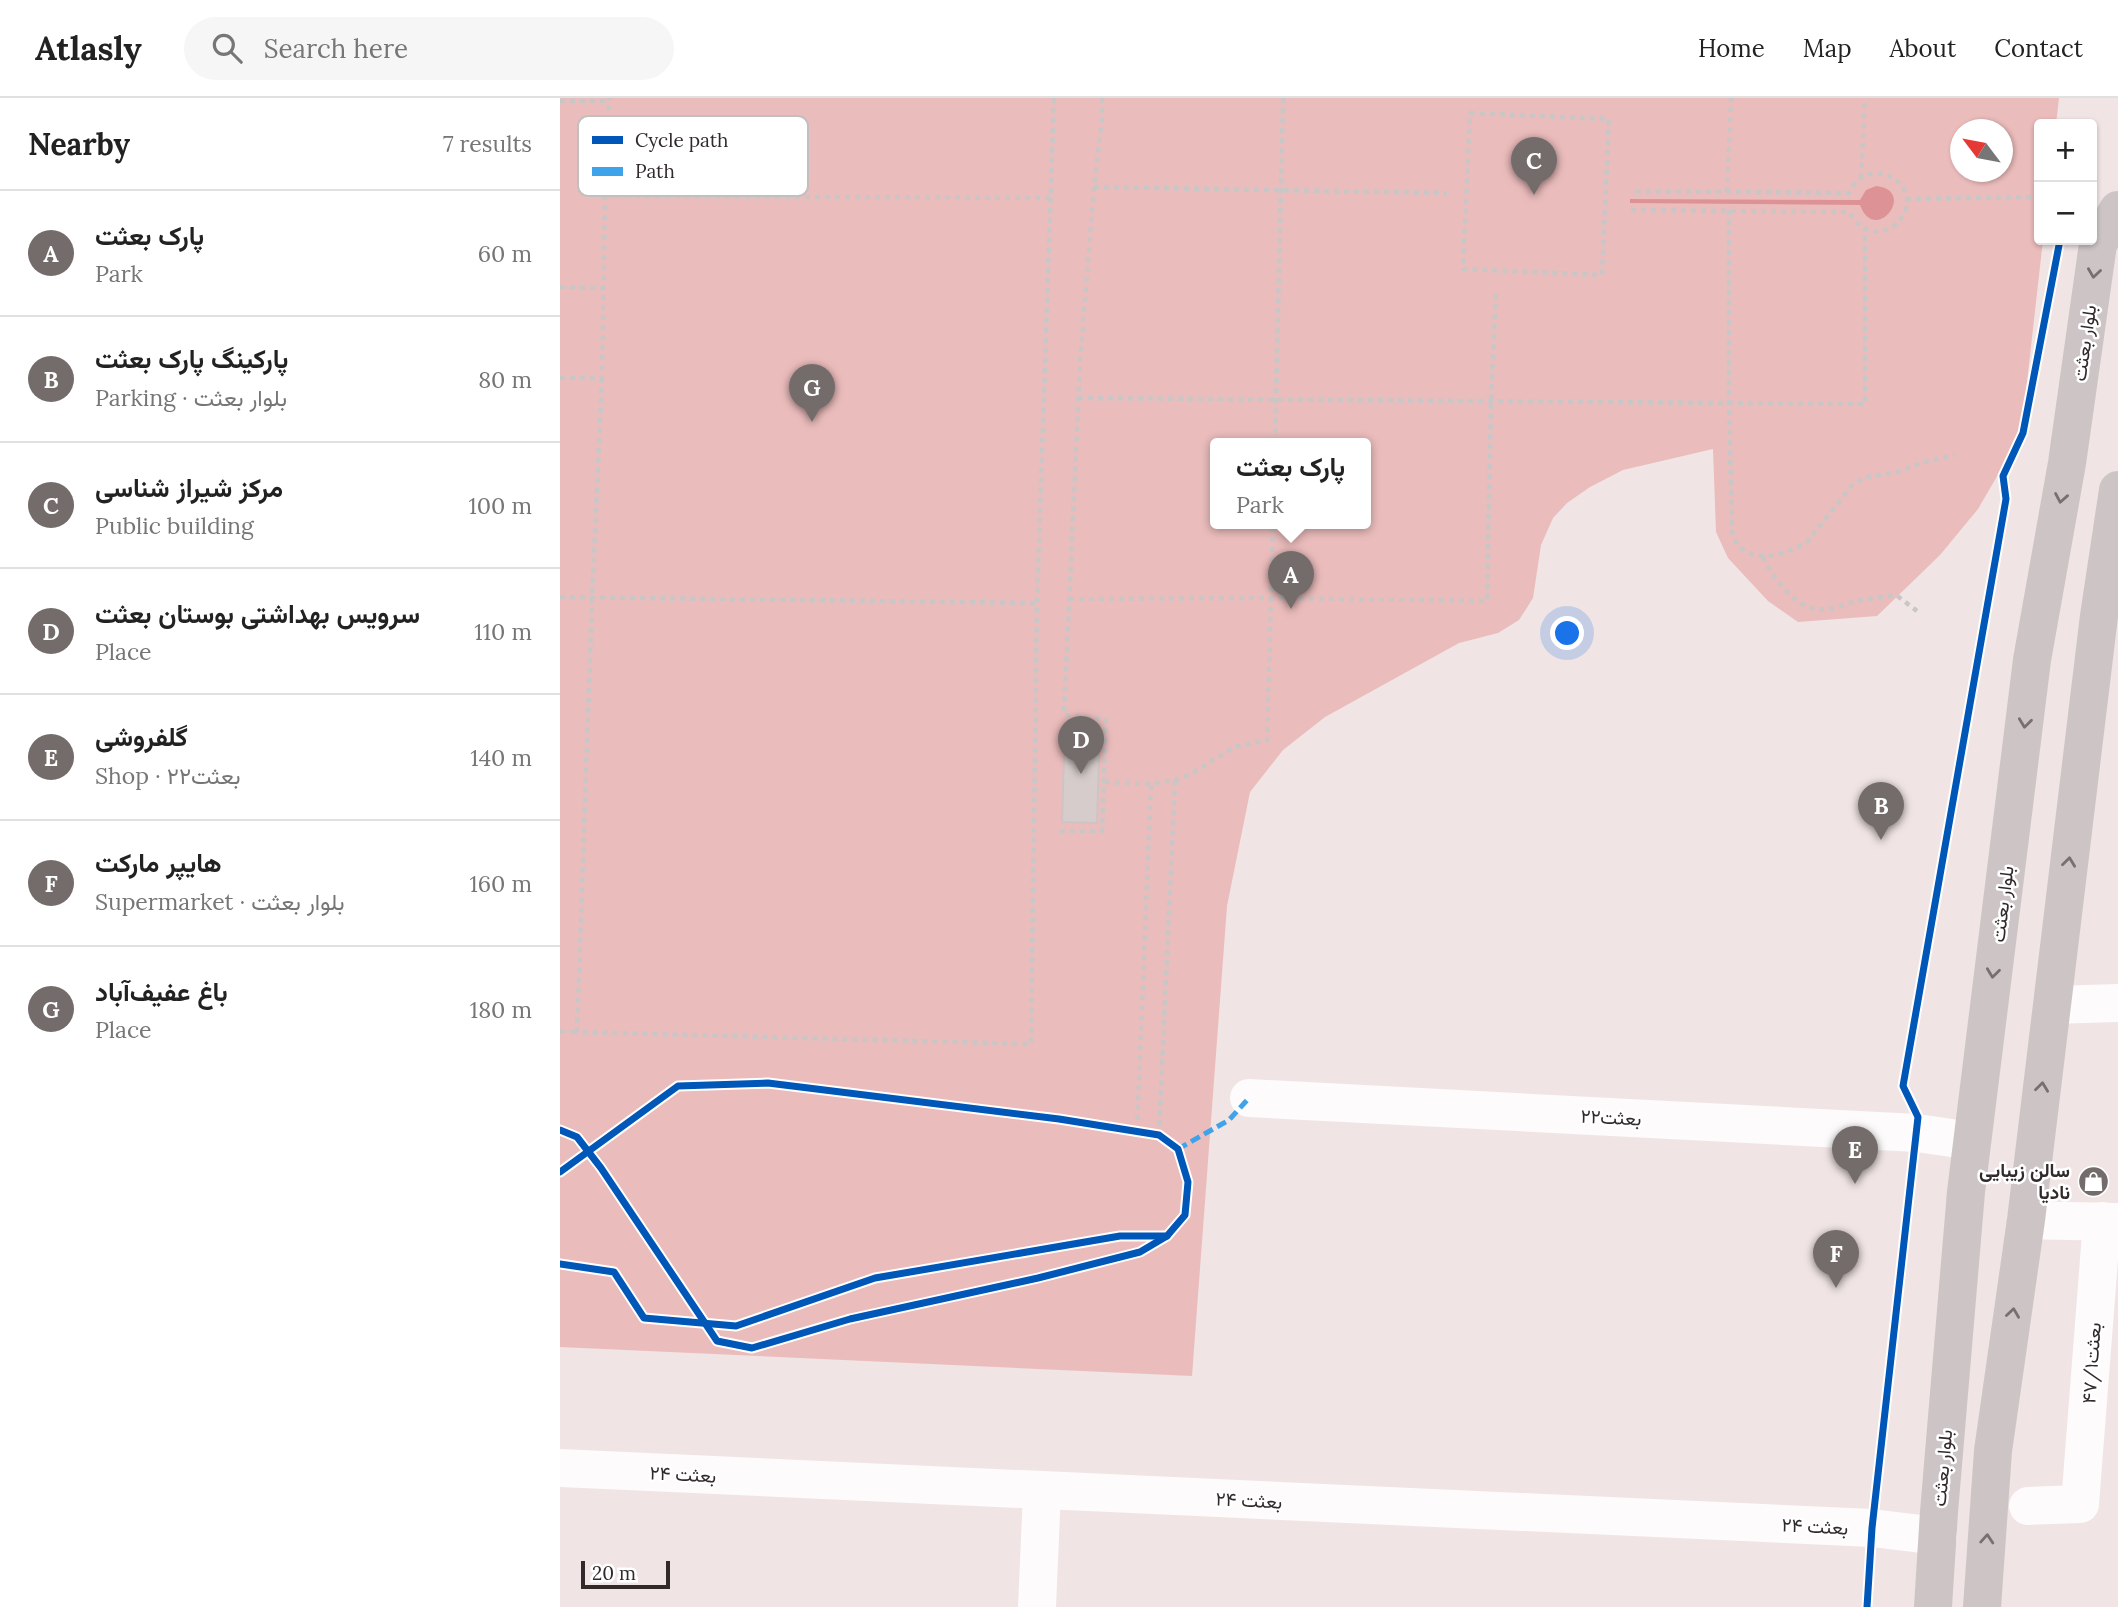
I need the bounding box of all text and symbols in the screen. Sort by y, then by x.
search box [184,17,674,80]
text: Atlasly [35,27,142,69]
icon: search [208,29,246,67]
text: Search here [264,32,408,65]
text: Home [1698,33,1765,64]
text: Map [1803,33,1852,64]
text: About [1890,33,1956,64]
text: Contact [1994,33,2083,64]
legend [578,116,808,196]
north arrow [1950,119,2013,182]
map controls [2034,119,2097,245]
button: + [2034,119,2097,182]
text: Nearby [28,125,130,163]
text: Cycle path [635,128,728,152]
text: 7 results [443,129,532,158]
pin: C [1511,137,1557,195]
text: Path [635,159,675,183]
button: − [2034,182,2097,245]
text: پارک بعثت [95,219,204,252]
text: A [43,239,59,268]
text: 60 m [478,239,532,268]
text: Park [95,259,143,288]
one-way arrow [2087,267,2102,279]
street label: بلوار بعثت [2067,303,2101,383]
text: پارکینگ پارک بعثت [95,342,288,375]
pin: G [789,364,835,422]
text: B [43,365,59,394]
text: 80 m [478,365,532,394]
text: Parking · بلوار بعثت [95,383,287,412]
popup [1210,438,1371,529]
text: پارک بعثت [1236,450,1345,483]
text: مرکز شیراز شناسی [95,471,283,504]
text: Park [1236,490,1284,519]
text: C [43,491,59,520]
text: 100 m [468,491,532,520]
one-way arrow [2054,492,2069,504]
text: Public building [95,511,254,540]
pin: A [1268,551,1314,609]
text: سرویس بهداشتی بوستان بعثت [95,597,420,630]
your location [1550,616,1584,650]
text: D [42,617,60,646]
text: 110 m [474,617,532,646]
text: Place [95,637,152,666]
pin: D [1058,716,1104,774]
one-way arrow [2017,717,2032,728]
text: گلفروشی [95,720,188,753]
text: E [44,743,58,772]
text: 140 m [470,743,532,772]
text: Shop · بعثت۲۲ [95,761,241,790]
pin: B [1858,782,1904,840]
text: هایپر مارکت [95,846,222,879]
one-way arrow [2062,856,2077,867]
street label: بلوار بعثت [1985,864,2019,944]
text: F [44,869,58,898]
text: 160 m [469,869,532,898]
text: Supermarket · بلوار بعثت [95,887,345,916]
one-way arrow [1986,967,2001,978]
text: باغ عفیف‌آباد [95,975,228,1008]
text: G [42,995,60,1024]
text: 180 m [470,995,532,1024]
text: Place [95,1015,152,1044]
one-way arrow [2034,1082,2049,1093]
street label: بعثت۲۲ [1580,1103,1642,1131]
pin: E [1832,1126,1878,1184]
place label: سالن زیبایی نادیا [1979,1158,2070,1204]
shop icon: سالن زیبایی نادیا [2076,1164,2110,1198]
pin: F [1813,1230,1859,1288]
one-way arrow [2005,1307,2020,1319]
street label: بعثت۴۷/۱ [2076,1321,2107,1405]
street label: بلوار بعثت [1927,1429,1957,1507]
street label: بعثت ۲۴ [649,1460,717,1488]
street label: بعثت ۲۴ [1215,1486,1283,1514]
street label: بعثت ۲۴ [1781,1512,1849,1540]
one-way arrow [1979,1533,1994,1544]
scale bar [581,1558,670,1590]
text: 20 m [592,1561,636,1585]

